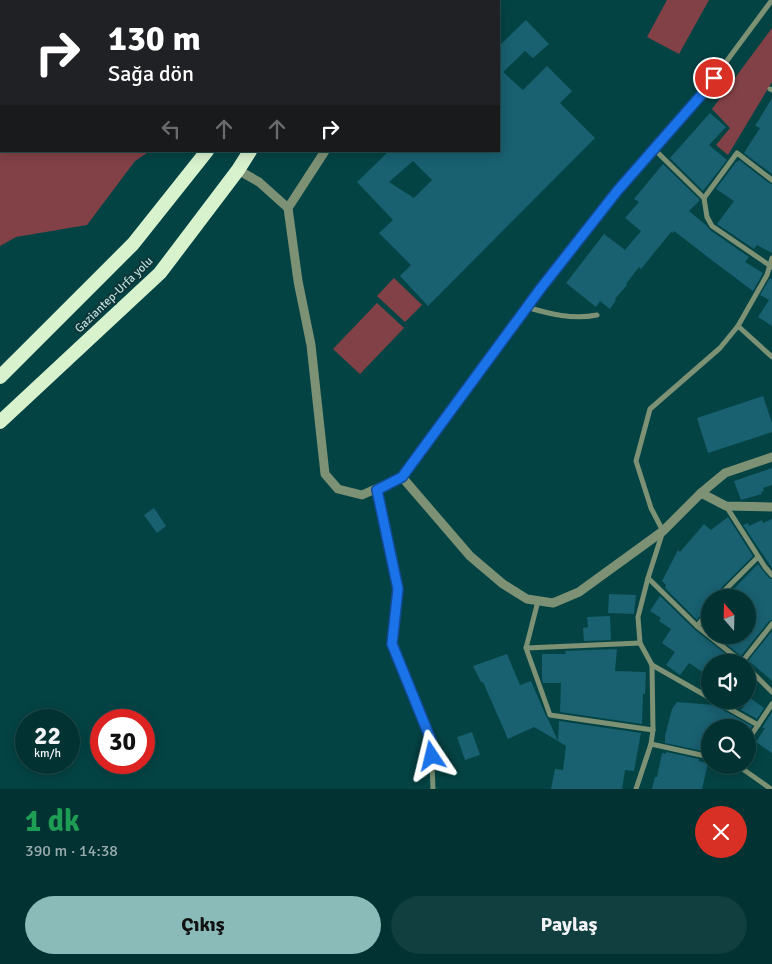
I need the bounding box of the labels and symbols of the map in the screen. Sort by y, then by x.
pin [693,57,735,99]
street label: Gaziantep-Urfa yolu [72,254,156,336]
north arrow [701,589,756,644]
speed limit sign: 30 [90,709,155,774]
position arrow [405,729,457,781]

